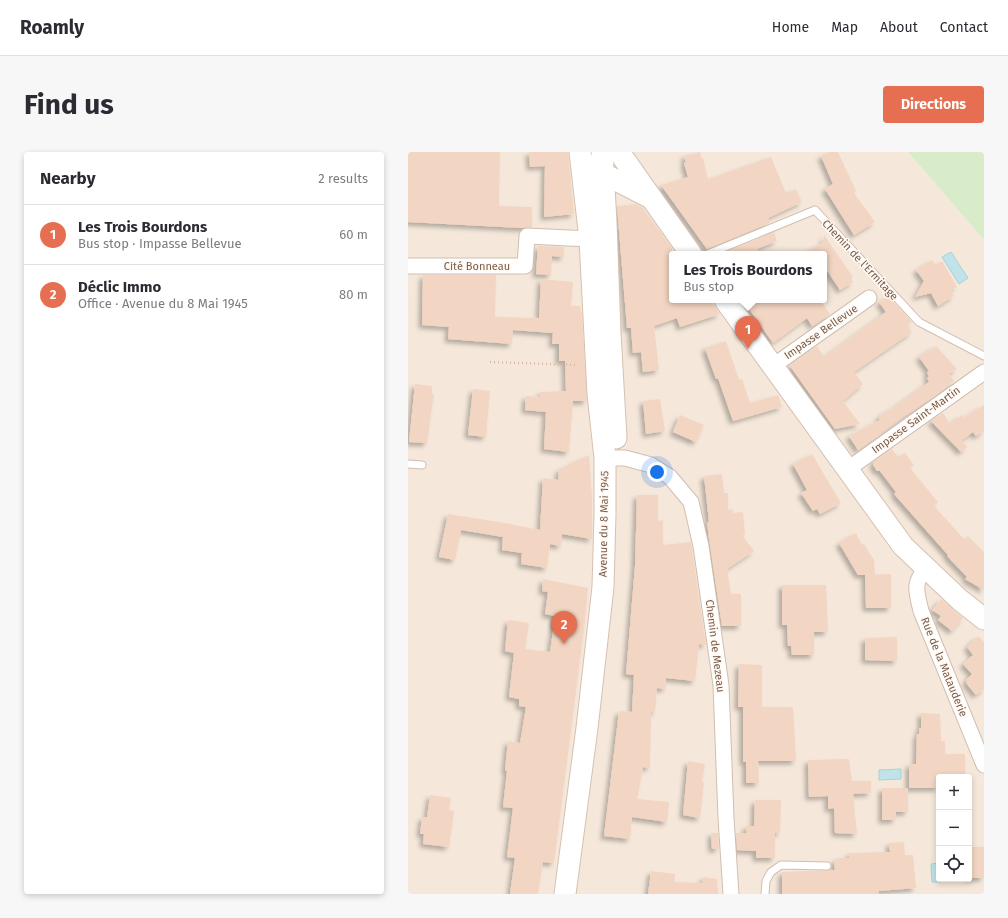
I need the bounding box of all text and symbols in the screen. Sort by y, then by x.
text: Roamly [20,16,84,39]
text: Home [772,19,809,36]
text: Map [831,19,858,36]
text: About [880,19,918,36]
text: Contact [940,19,988,36]
button: Directions [883,86,984,123]
text: Find us [24,88,114,121]
text: Nearby [40,168,95,189]
text: 2 results [318,171,368,186]
street label: Chemin de l'Ermitage [819,217,901,303]
text: Les Trois Bourdons [78,218,207,236]
text: 1 [50,227,56,242]
text: 60 m [339,227,368,242]
text: Bus stop · Impasse Bellevue [78,236,242,251]
popup [669,251,827,303]
street label: Cité Bonneau [444,260,510,273]
text: Les Trois Bourdons [683,261,813,279]
text: Déclic Immo [78,278,161,296]
text: Bus stop [683,279,734,294]
text: 2 [50,287,56,302]
text: 80 m [339,287,368,302]
text: Office · Avenue du 8 Mai 1945 [78,296,248,311]
street label: Impasse Bellevue [782,302,860,362]
pin: 1 [735,316,761,349]
street label: Impasse Saint-Martin [869,384,963,456]
your location [647,462,667,482]
street label: Avenue du 8 Mai 1945 [597,470,611,577]
street label: Chemin de Mezeau [703,599,727,693]
pin: 2 [551,611,577,644]
street label: Rue de la Matauderie [918,615,970,719]
map controls [936,774,972,882]
button: + [936,774,972,810]
button: − [936,810,972,846]
button: locate [936,846,972,882]

